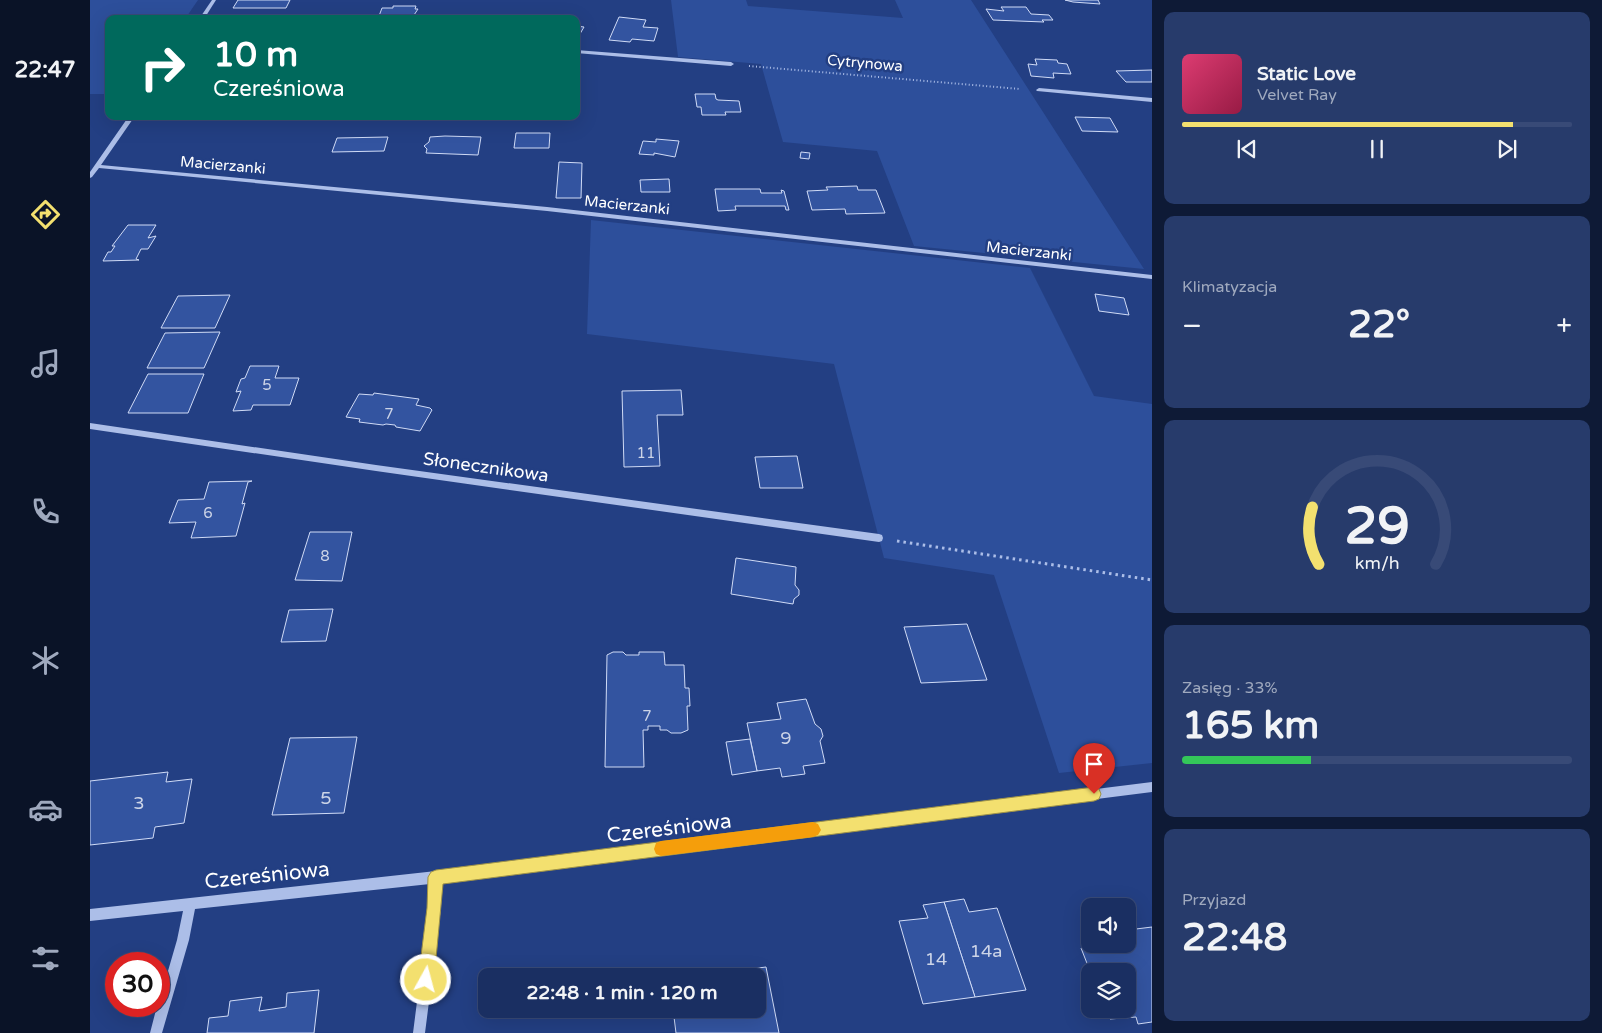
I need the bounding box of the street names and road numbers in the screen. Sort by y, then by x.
street label: Cytrynowa [826,51,904,75]
street label: Macierzanki [179,152,267,178]
street label: Macierzanki [583,192,671,218]
street label: Macierzanki [985,238,1073,264]
street label: Słonecznikowa [422,447,550,487]
street label: Czereśniowa [605,808,733,849]
street label: Czereśniowa [203,857,331,894]

